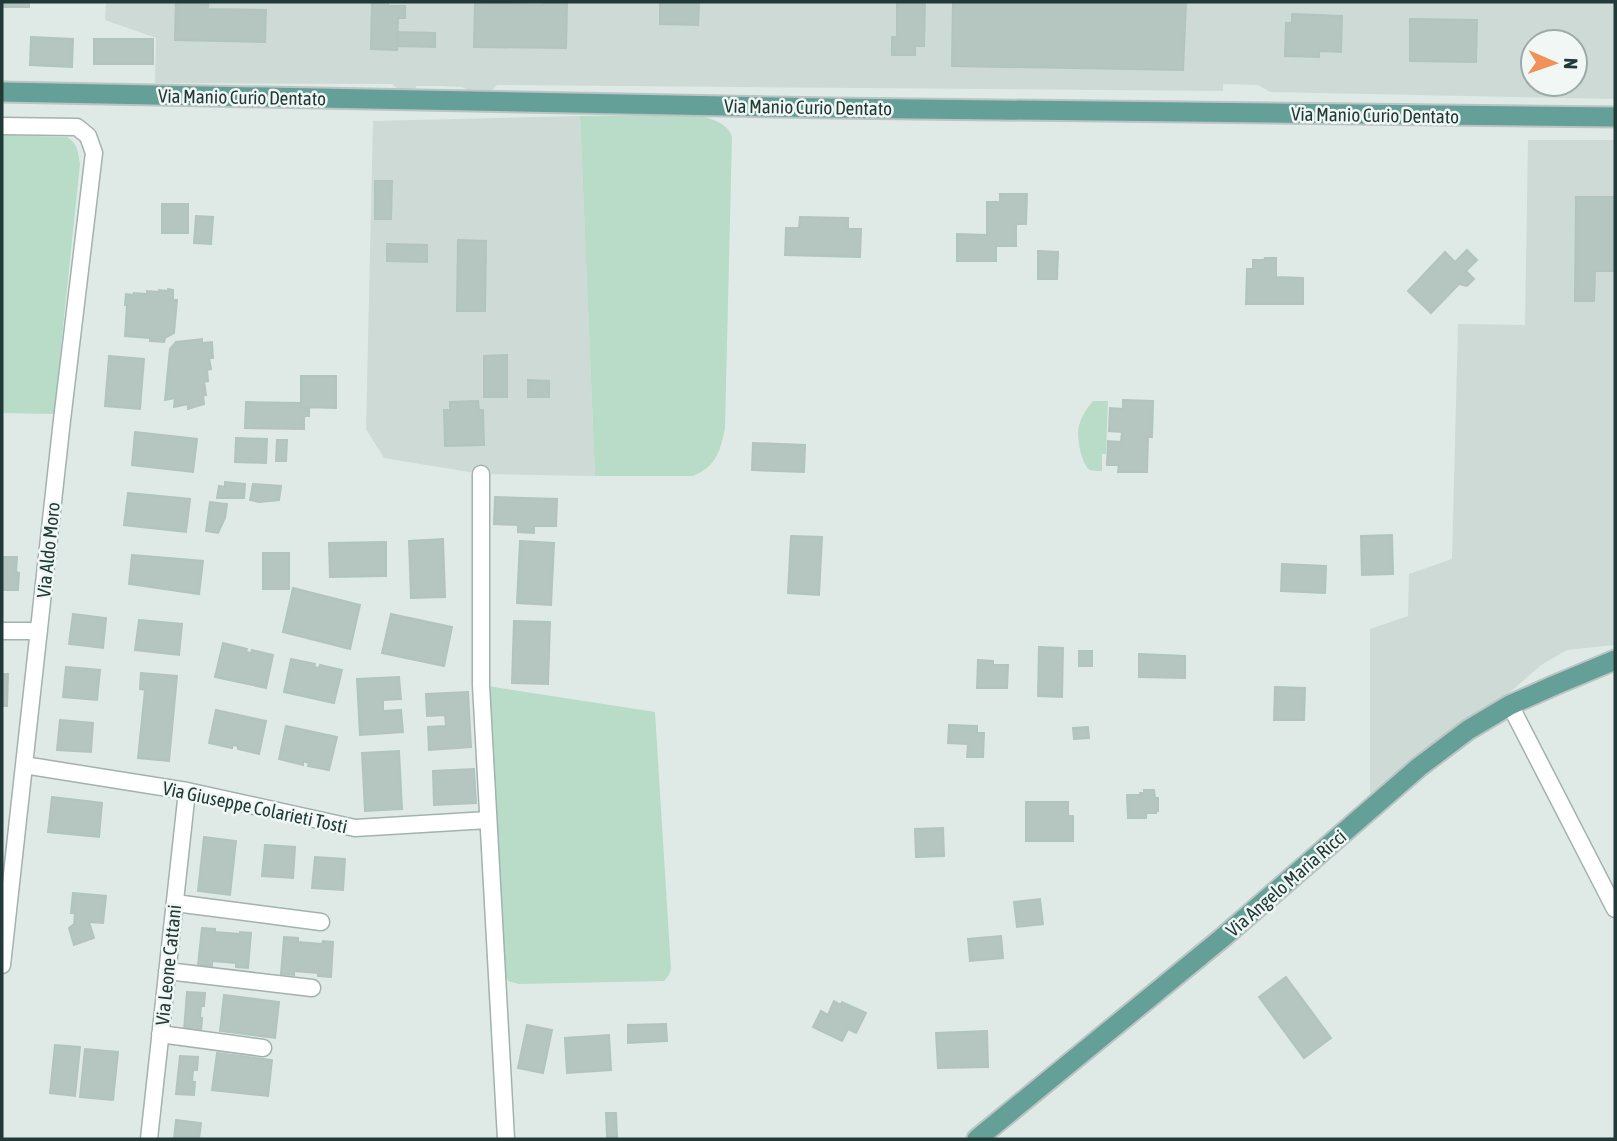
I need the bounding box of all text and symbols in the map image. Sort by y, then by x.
north arrow [1519,28,1589,98]
text: N [1560,58,1582,70]
street label: Via Manio Curio Dentato [158,85,326,109]
street label: Via Manio Curio Dentato [724,95,892,119]
street label: Via Manio Curio Dentato [1291,103,1459,127]
street label: Via Aldo Moro [32,501,64,599]
street label: Via Giuseppe Colarieti Tosti [161,777,349,837]
street label: Via Angelo Maria Ricci [1222,825,1350,941]
street label: Via Leone Cattani [151,904,185,1026]

